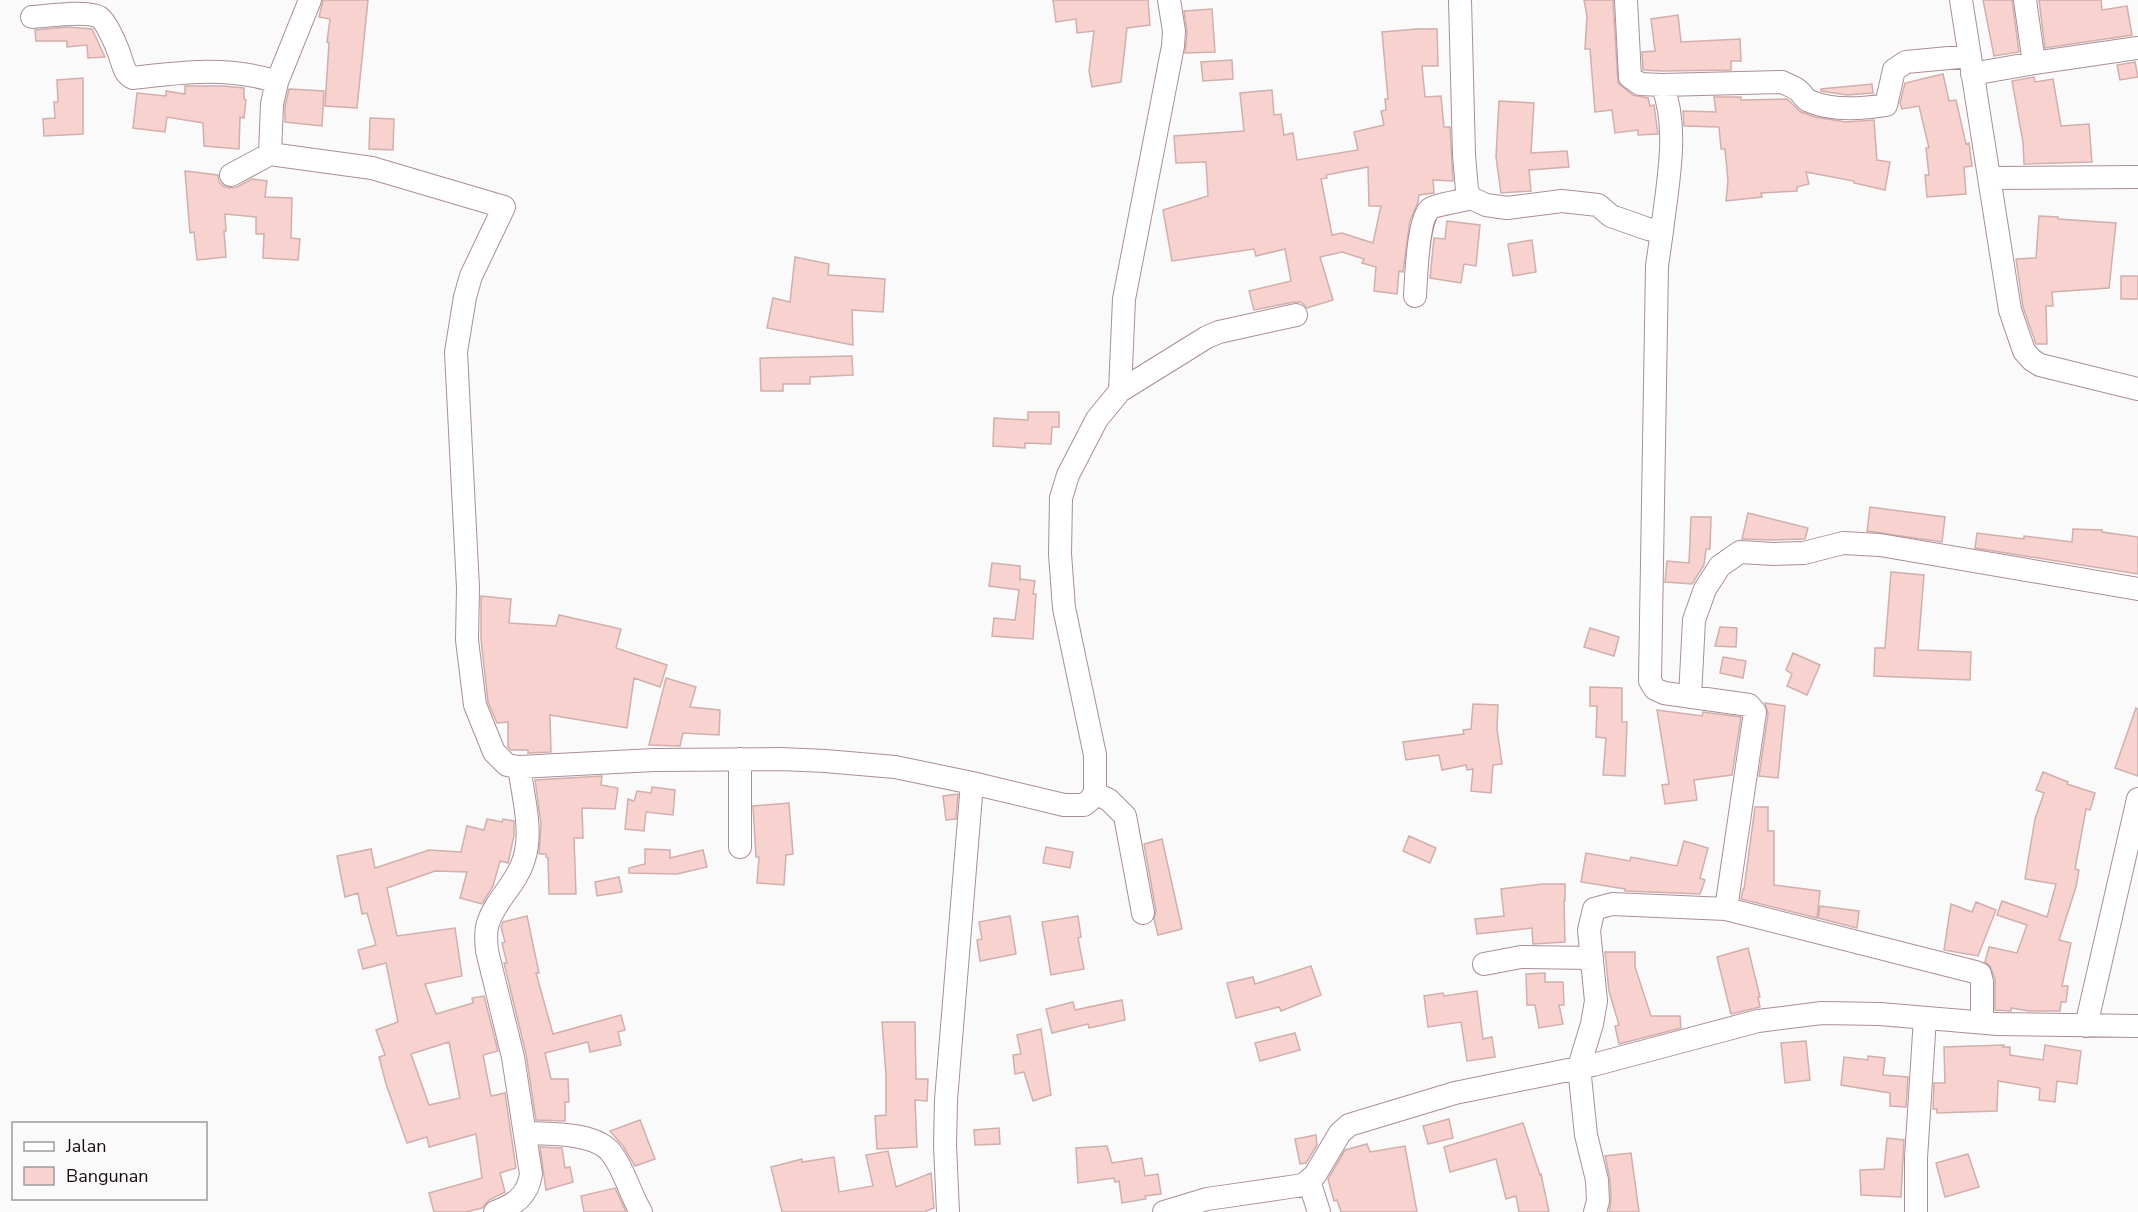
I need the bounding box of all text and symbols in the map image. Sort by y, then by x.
legend [12,1122,207,1200]
text: Jalan [65,1134,106,1158]
text: Bangunan [66,1164,149,1188]

